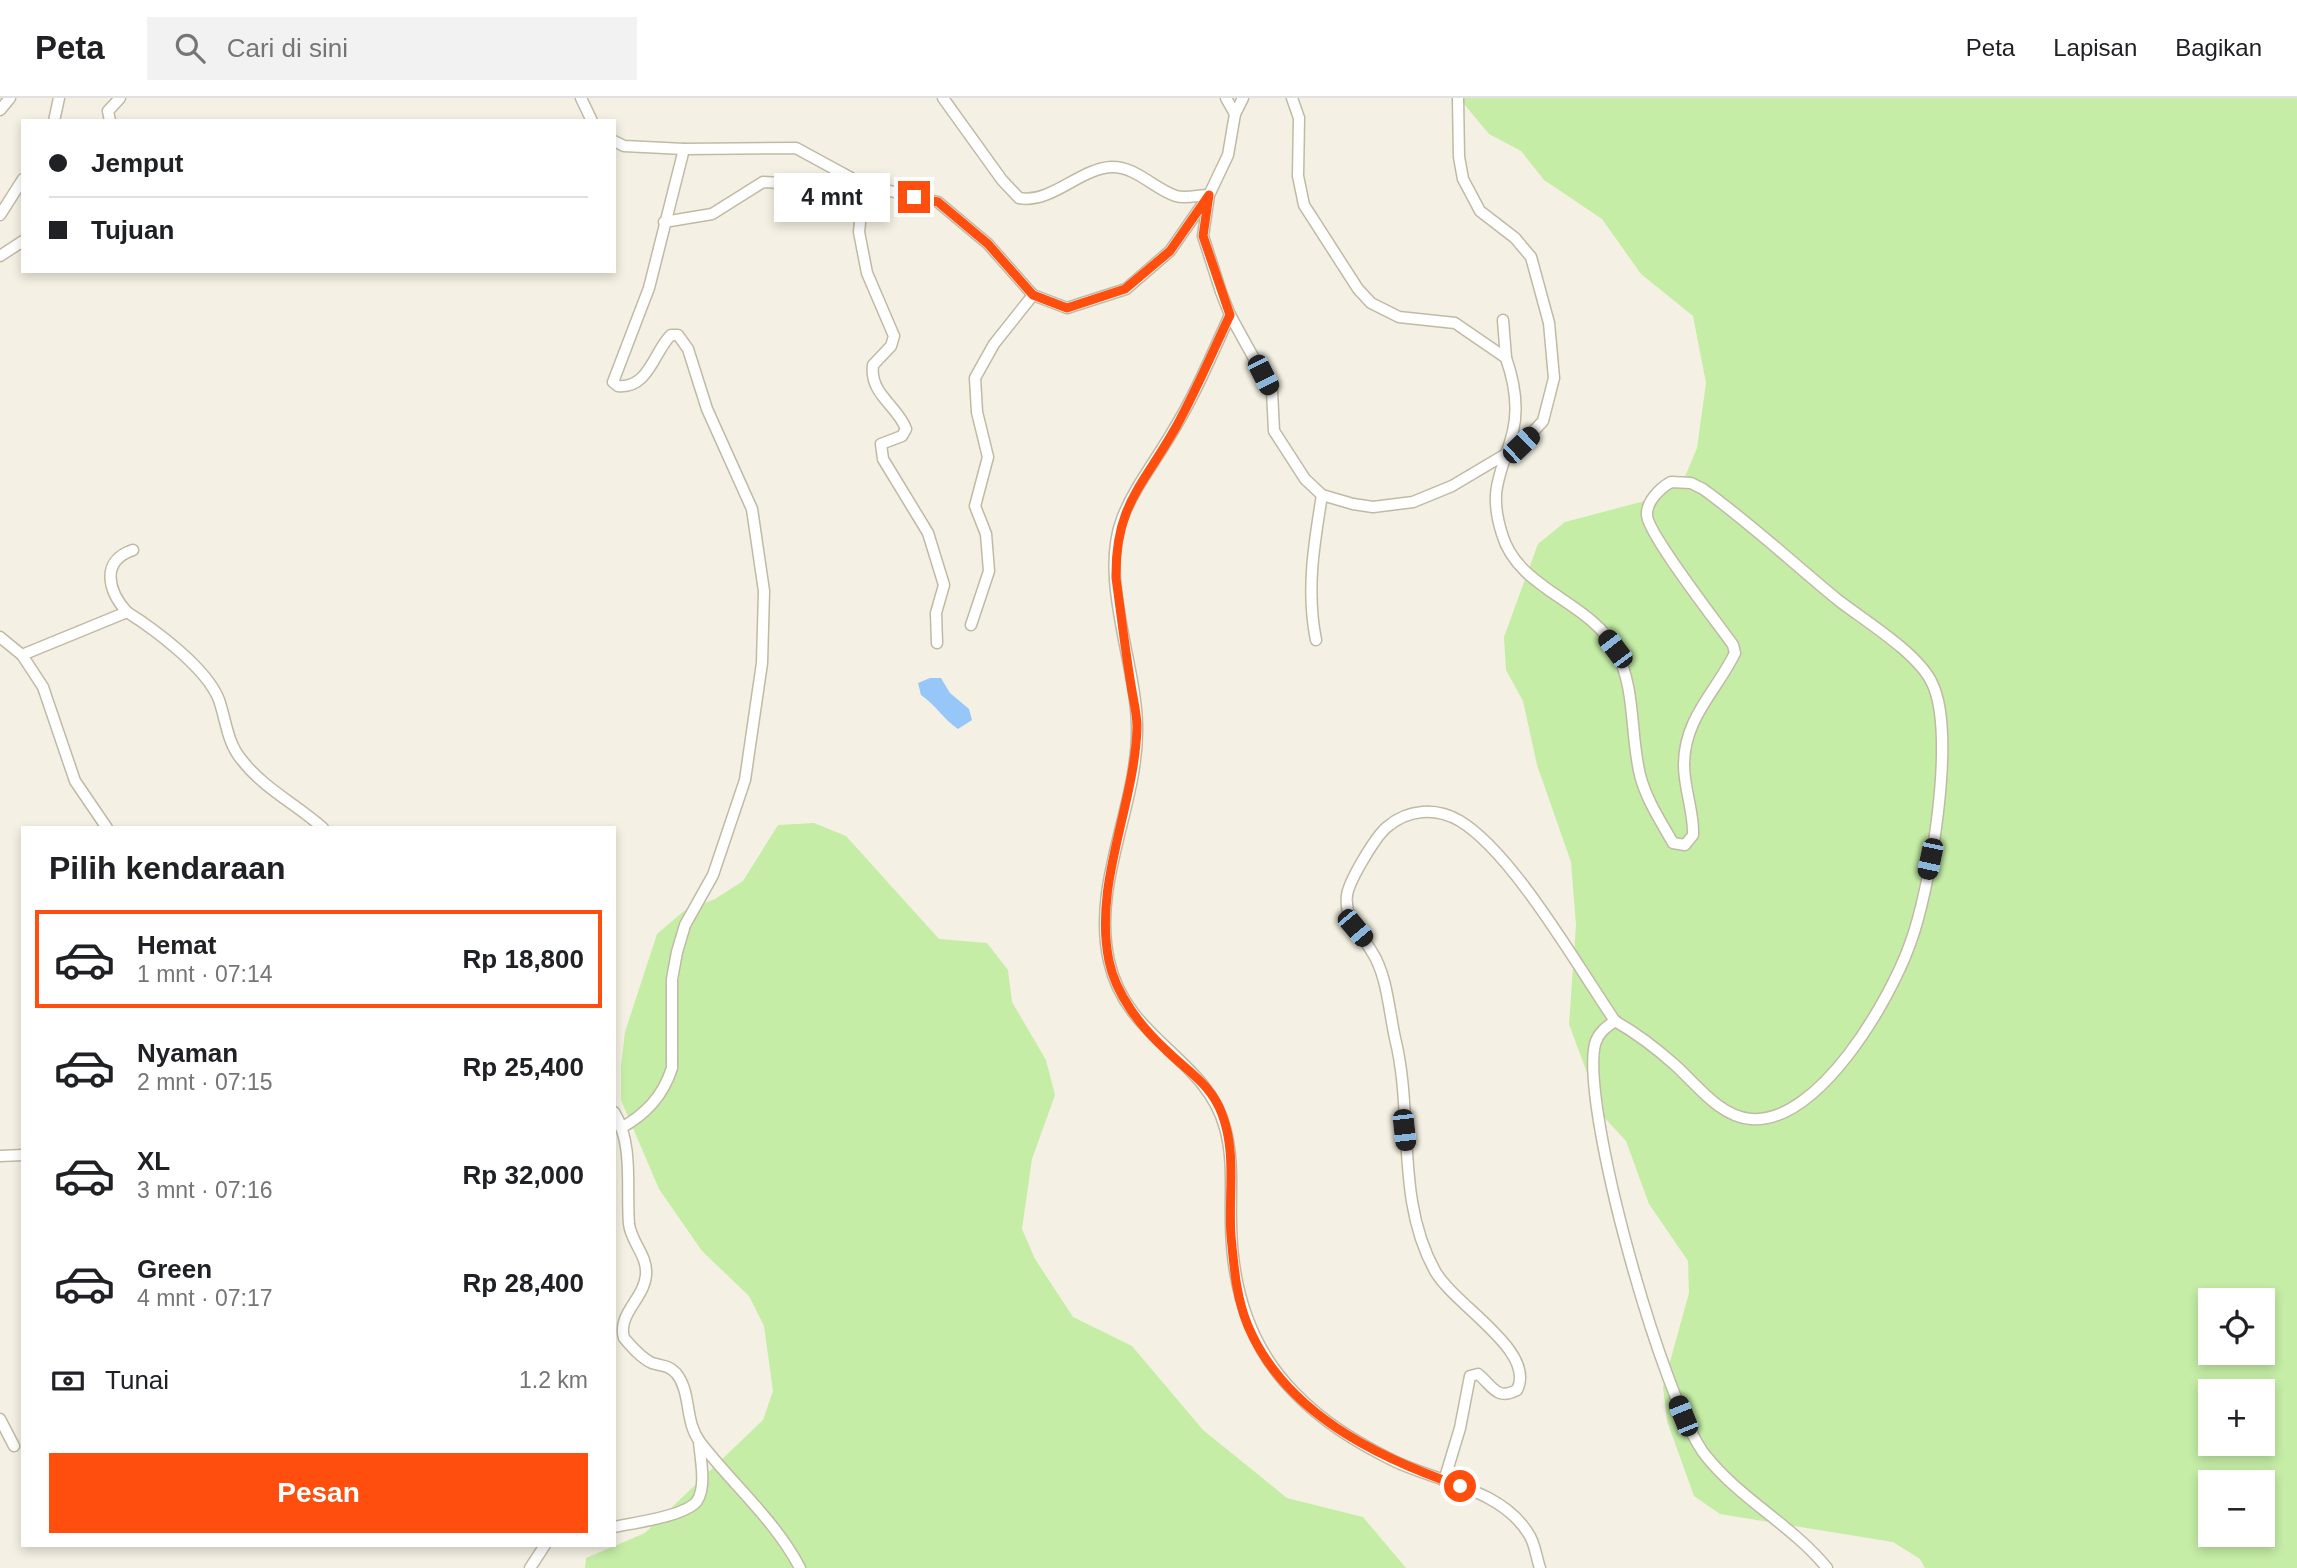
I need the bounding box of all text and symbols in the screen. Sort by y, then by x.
search box [147,17,637,80]
text: Peta [35,29,105,66]
icon: search [171,29,209,67]
text: Cari di sini [227,33,348,63]
text: Peta [1966,34,2015,61]
text: Lapisan [2053,34,2137,61]
text: Bagikan [2175,34,2262,61]
text: Jemput [91,148,183,178]
callout: 4 mnt [774,172,890,222]
route end [898,181,930,213]
text: 4 mnt [801,184,863,210]
text: Tujuan [91,215,174,245]
car [1245,352,1282,398]
car [1499,423,1544,467]
car [1594,626,1637,672]
car [1916,836,1945,882]
text: Pilih kendaraan [49,850,286,886]
car [1334,905,1377,951]
icon: car [53,928,116,991]
text: Hemat [137,930,216,960]
text: Rp 18,800 [463,944,584,974]
text: 1 mnt · 07:14 [137,961,273,987]
icon: car [53,1036,116,1099]
text: Nyaman [137,1038,238,1068]
text: Rp 25,400 [463,1052,584,1082]
text: 2 mnt · 07:15 [137,1069,273,1095]
car [1392,1108,1417,1152]
icon: car [53,1144,116,1207]
text: XL [137,1146,170,1176]
text: Rp 32,000 [463,1160,584,1190]
text: 3 mnt · 07:16 [137,1177,273,1203]
icon: car [53,1252,116,1315]
text: Green [137,1254,212,1284]
text: Rp 28,400 [463,1268,584,1298]
text: 4 mnt · 07:17 [137,1285,273,1311]
map controls [2198,1288,2275,1547]
button: locate [2198,1288,2275,1365]
icon: cash [49,1362,87,1400]
text: Tunai [105,1365,169,1395]
text: 1.2 km [519,1367,588,1393]
button: + [2198,1379,2275,1456]
car [1666,1393,1701,1439]
button: Pesan [49,1453,588,1533]
route start [1444,1470,1476,1502]
button: − [2198,1470,2275,1547]

